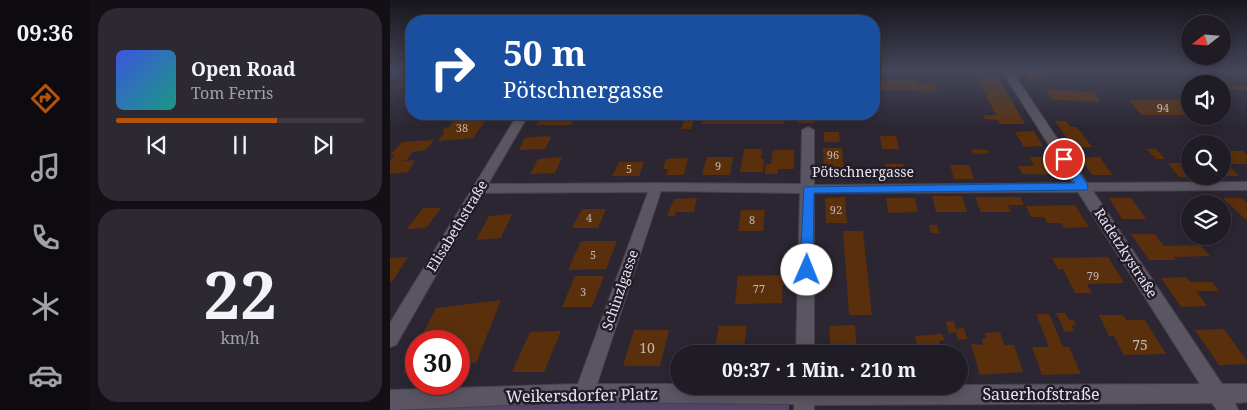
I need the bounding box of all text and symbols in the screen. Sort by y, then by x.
north arrow [1181,15,1231,65]
map controls [1181,15,1231,245]
text: 09:36 [17,17,73,47]
text: 50 m [503,29,586,76]
icon: right [420,35,485,100]
text: Open Road [191,56,296,82]
text: Pötschnergasse [503,74,664,104]
button: sound [1181,75,1231,125]
icon: directions [28,81,63,116]
text: Tom Ferris [191,82,273,104]
house number: 94 [1157,100,1169,115]
house number: 38 [456,120,468,135]
icon: previous [143,131,171,159]
icon: pause [226,131,254,159]
icon: next [309,131,337,159]
button: search [1181,135,1231,185]
pin [1043,138,1085,180]
icon: arrive [1050,145,1078,173]
house number: 96 [827,147,839,162]
icon: music [28,150,63,185]
house number: 9 [715,158,721,173]
house number: 5 [626,161,632,176]
street label: Pötschnergasse [812,162,914,181]
street label: Elisabethstraße [422,176,491,275]
button: layers [1181,195,1231,245]
house number: 92 [830,202,842,217]
street label: Radetzkystraße [1090,204,1163,301]
house number: 4 [586,210,592,225]
house number: 8 [749,212,755,227]
icon: phone [28,220,63,255]
position arrow [780,243,832,295]
house number: 5 [590,247,596,262]
street label: Schinzlgasse [597,247,642,333]
text: 22 [203,250,277,338]
house number: 79 [1087,268,1099,283]
house number: 77 [753,281,765,296]
house number: 3 [580,284,586,299]
icon: climate [28,289,63,324]
text: km/h [220,327,260,349]
speed limit sign: 30 [405,330,470,395]
house number: 75 [1132,335,1148,354]
house number: 10 [639,338,655,357]
text: 09:37 · 1 Min. · 210 m [722,357,916,383]
icon: car [28,358,63,393]
street label: Weikersdorfer Platz [506,383,658,407]
street label: Sauerhofstraße [982,383,1100,405]

